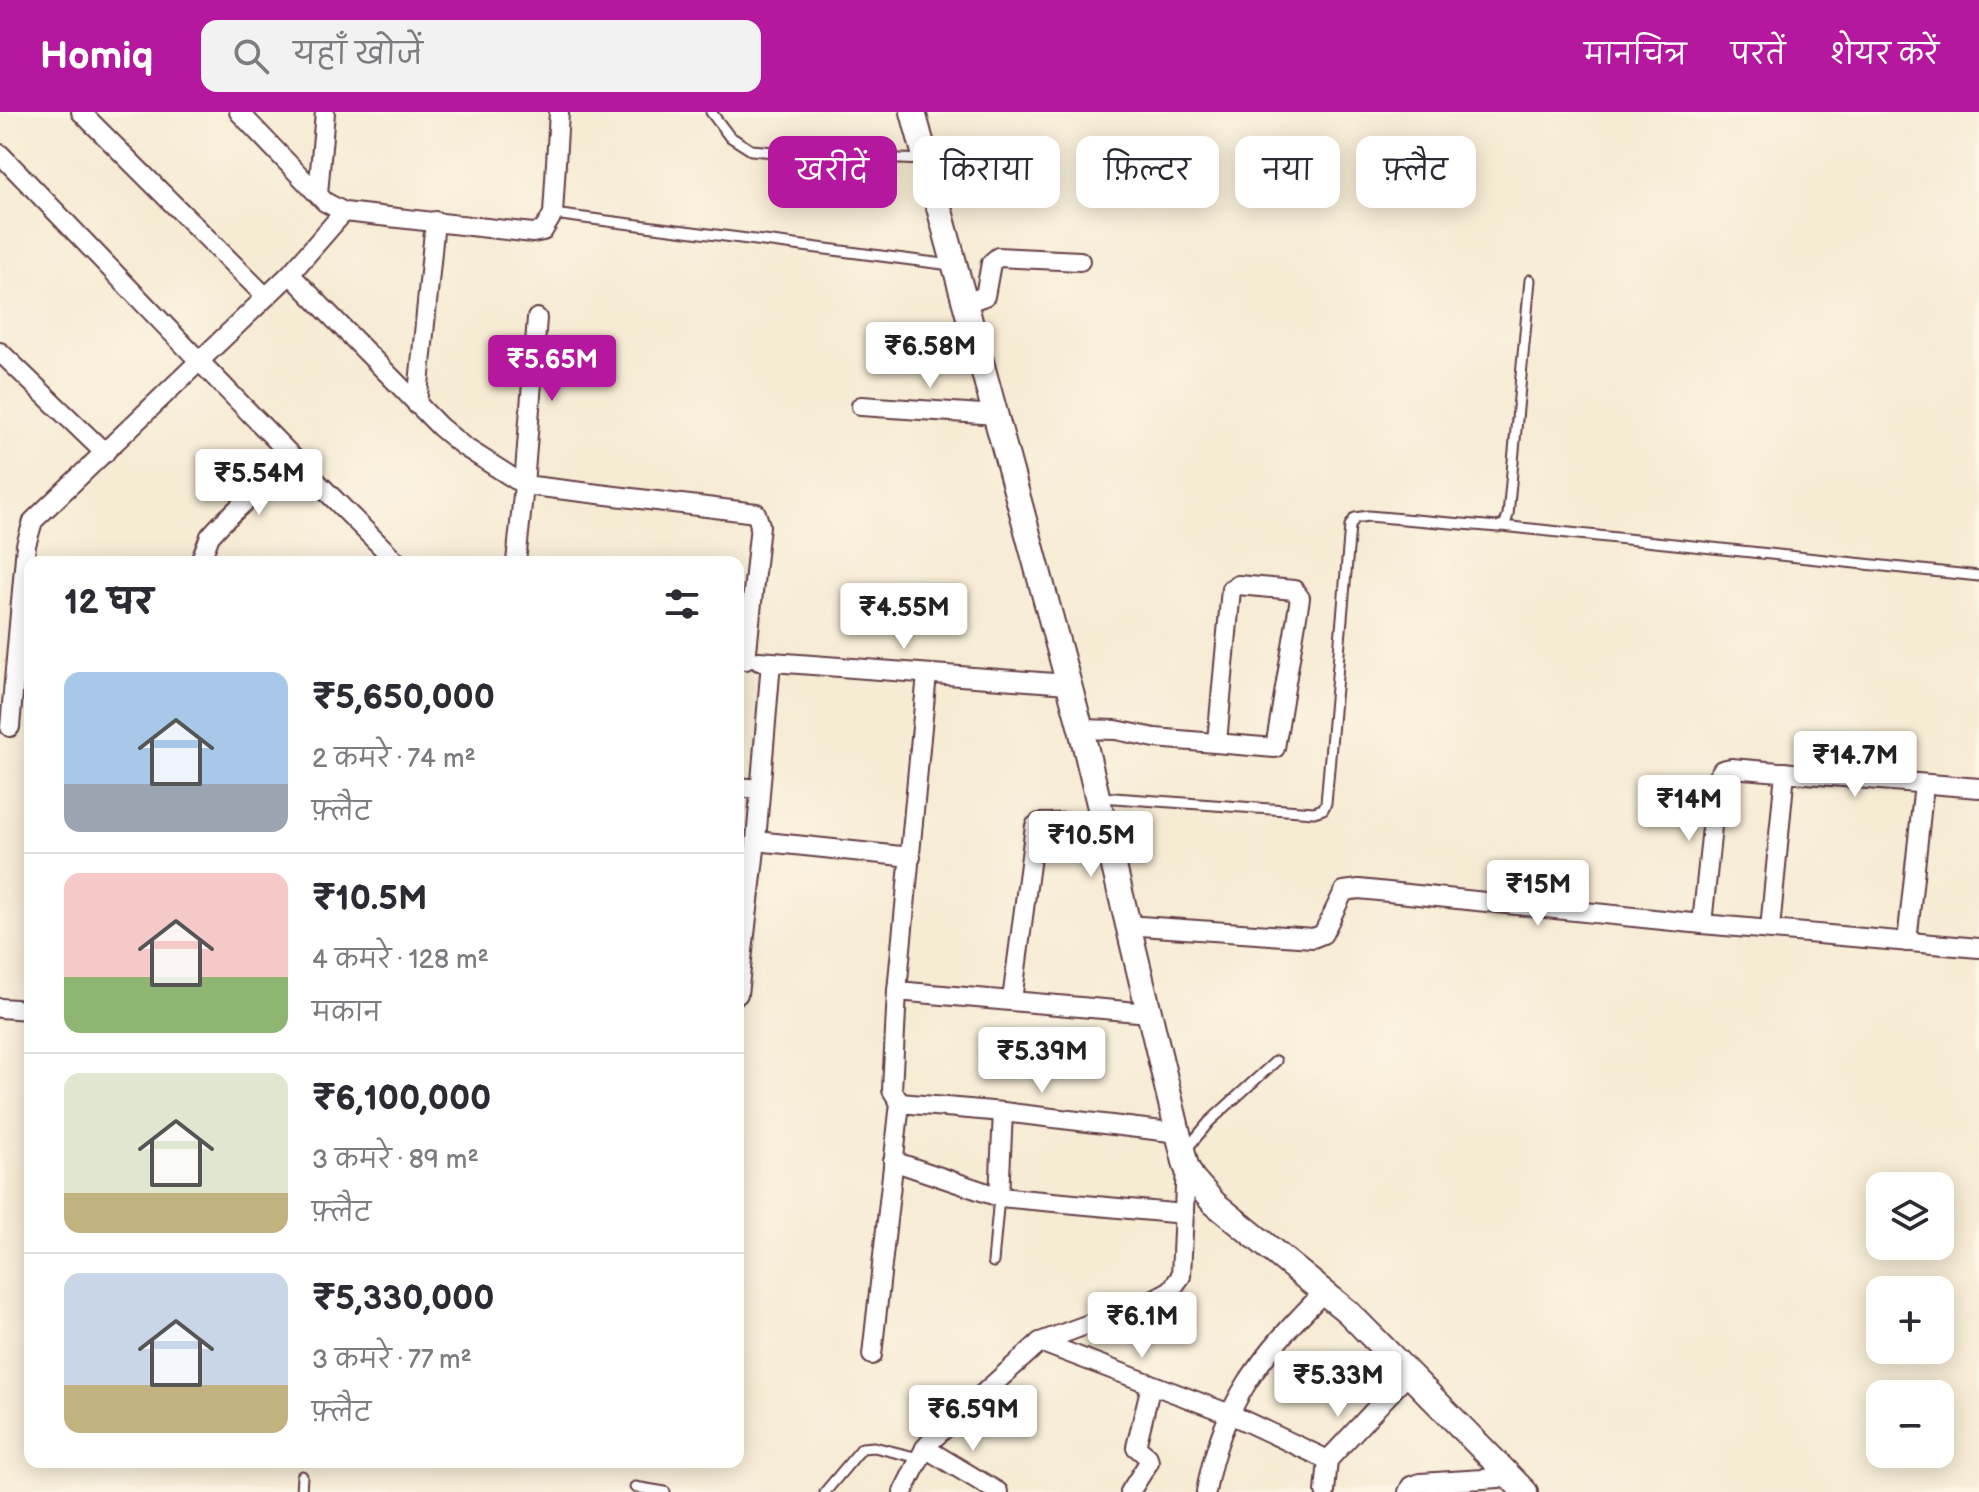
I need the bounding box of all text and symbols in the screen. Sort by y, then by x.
search box [201,20,761,92]
text: Homiq [40,34,153,79]
icon: search [229,34,273,78]
text: यहाँ खोजें [293,37,423,73]
text: मानचित्र [1584,39,1687,72]
text: परतें [1731,39,1786,72]
text: शेयर करें [1830,39,1939,72]
chip: खरीदें [768,136,897,208]
chip: किराया [913,136,1060,208]
chip: फ़िल्टर [1076,136,1219,208]
chip: नया [1235,136,1340,208]
chip: फ़्लैट [1356,136,1476,208]
pin: ₹6.58M [865,322,995,390]
text: ₹6.58M [884,332,976,363]
pin: ₹5.65M [487,335,617,403]
text: ₹5.65M [506,345,598,376]
pin: ₹5.54M [194,449,324,517]
text: ₹5.54M [213,459,305,490]
text: 12 घर [64,582,153,623]
icon: filters [660,582,704,626]
pin: ₹4.55M [839,583,969,651]
text: ₹4.55M [858,593,950,624]
text: ₹5,650,000 [312,677,495,718]
icon: home [128,704,224,800]
pin: ₹14.7M [1790,731,1920,799]
text: ₹14.7M [1812,741,1898,772]
text: 2 कमरे · 74 m² [312,744,476,775]
pin: ₹14M [1642,775,1736,843]
text: ₹14M [1656,785,1722,816]
text: फ़्लैट [312,797,371,828]
pin: ₹10.5M [1026,811,1156,879]
text: ₹10.5M [1047,821,1135,852]
pin: ₹15M [1491,860,1585,928]
text: ₹15M [1505,870,1571,901]
text: ₹10.5M [312,878,427,919]
icon: home [128,905,224,1001]
text: 4 कमरे · 128 m² [312,945,489,976]
text: मकान [312,998,381,1029]
pin: ₹5.39M [977,1027,1107,1095]
text: ₹5.39M [996,1037,1088,1068]
text: ₹6,100,000 [312,1078,491,1119]
icon: home [128,1105,224,1201]
text: 3 कमरे · 89 m² [312,1145,479,1176]
map controls [1866,1172,1954,1468]
button: layers [1866,1172,1954,1260]
text: फ़्लैट [312,1198,371,1229]
button: + [1866,1276,1954,1364]
text: ₹5,330,000 [312,1278,494,1319]
pin: ₹6.1M [1086,1292,1198,1360]
text: ₹6.1M [1106,1302,1178,1333]
icon: home [128,1305,224,1401]
text: 3 कमरे · 77 m² [312,1345,472,1376]
pin: ₹5.33M [1273,1351,1403,1419]
text: ₹5.33M [1292,1361,1384,1392]
button: − [1866,1380,1954,1468]
pin: ₹6.59M [908,1385,1038,1453]
text: ₹6.59M [927,1395,1019,1426]
text: फ़्लैट [312,1398,371,1429]

